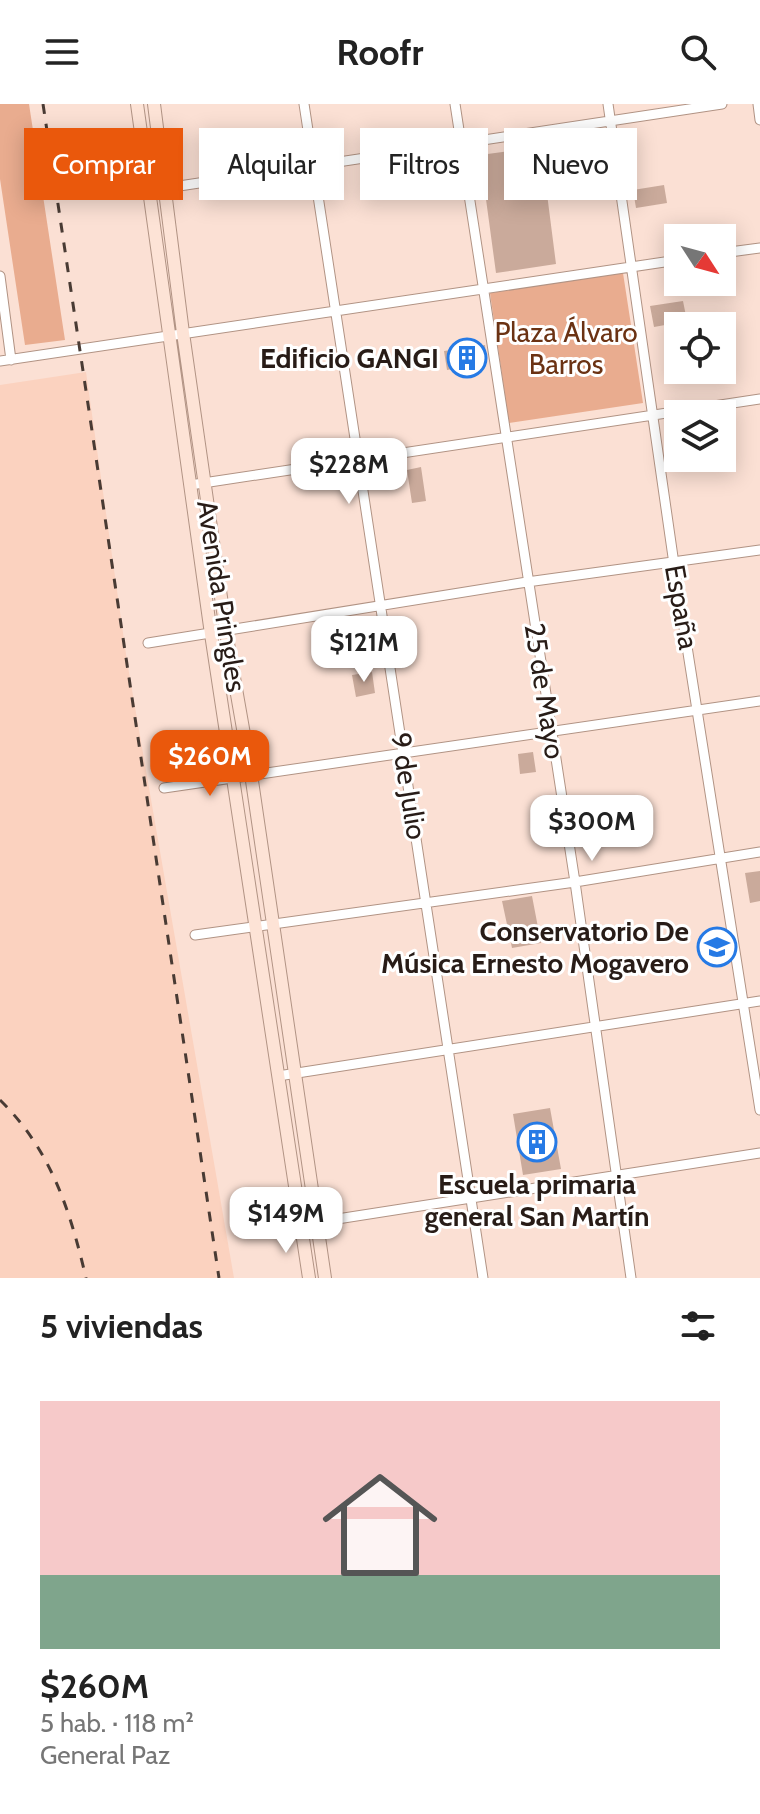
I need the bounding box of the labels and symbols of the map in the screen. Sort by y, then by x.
north arrow [664,224,736,296]
park label: Plaza Álvaro Barros [494,315,638,381]
building icon: Edificio GANGI [446,337,488,379]
place label: Edificio GANGI [260,341,439,375]
pin: $228M [293,438,405,506]
street label: Avenida Pringles [190,498,254,694]
street label: España [658,562,706,652]
pin: $121M [308,616,420,684]
street label: 25 de Mayo [517,621,573,761]
pin: $260M [154,730,266,798]
street label: 9 de Julio [384,730,434,842]
pin: $300M [536,795,648,863]
place label: Conservatorio De Música Ernesto Mogavero [381,914,689,980]
school or university icon: Conservatorio De Música Ernesto Mogavero [696,926,738,968]
building icon: Escuela primaria general San Martín [516,1121,558,1163]
place label: Escuela primaria general San Martín [425,1167,649,1233]
pin: $149M [230,1187,342,1255]

